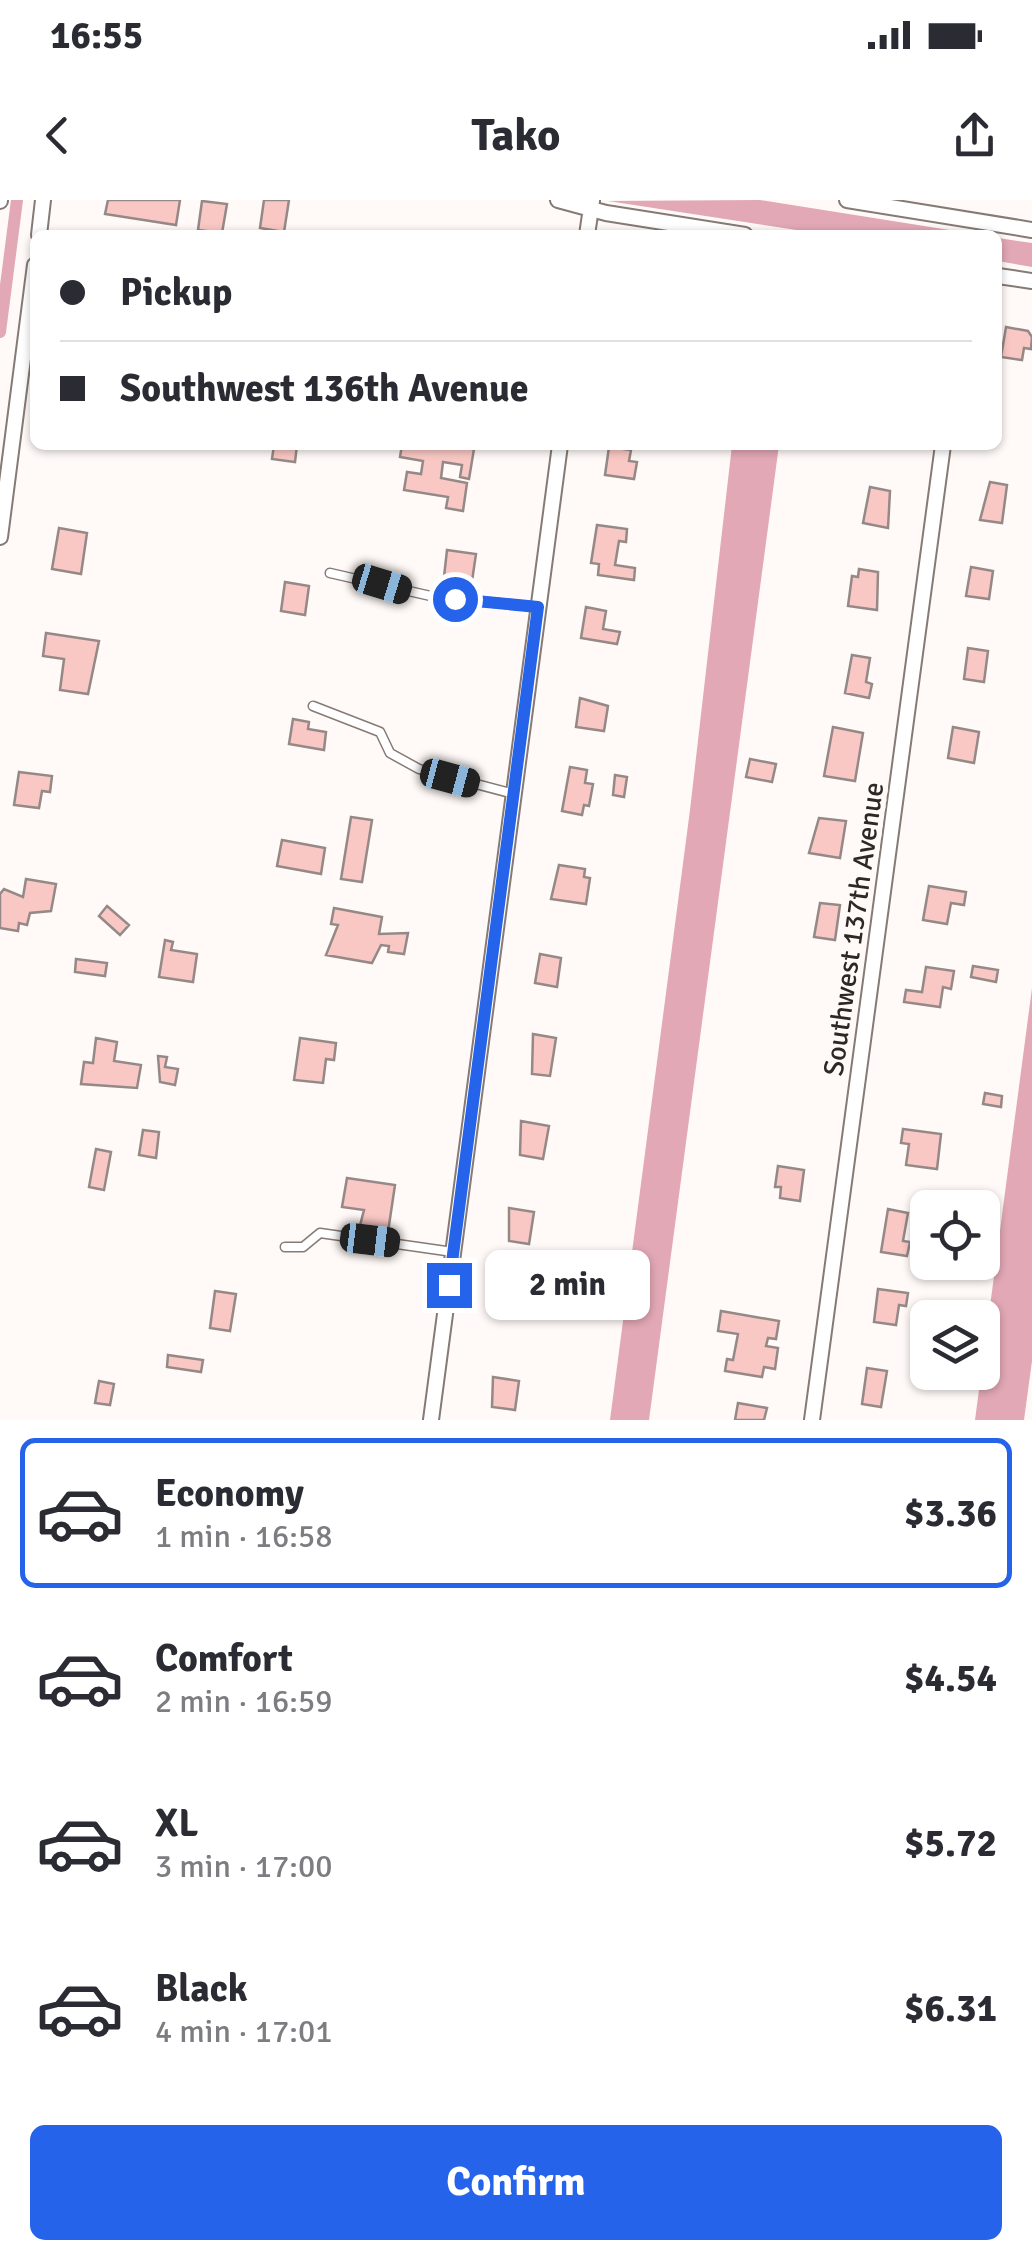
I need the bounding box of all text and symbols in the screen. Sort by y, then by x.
text: 16:55 [50,12,143,59]
icon: back [30,108,85,163]
text: Tako [471,108,561,163]
icon: share [947,108,1002,163]
text: Pickup [120,269,232,316]
text: Southwest 136th Avenue [120,365,529,412]
car [349,561,415,607]
route start [433,577,478,622]
car [417,756,483,800]
street label: Southwest 137th Avenue [817,780,891,1078]
map controls [910,1190,1000,1390]
button: locate [910,1190,1000,1280]
car [338,1221,402,1259]
callout: 2 min [484,1250,649,1320]
route end [427,1263,472,1308]
text: 2 min [529,1265,606,1304]
button: layers [910,1300,1000,1390]
icon: car [35,1468,125,1558]
text: Economy [155,1470,304,1517]
text: $3.36 [904,1490,997,1537]
text: 1 min · 16:58 [155,1517,333,1556]
icon: car [35,1633,125,1723]
text: Comfort [155,1635,293,1682]
text: $4.54 [904,1655,997,1702]
text: 2 min · 16:59 [155,1682,333,1721]
icon: car [35,1798,125,1888]
text: XL [155,1800,198,1847]
text: $5.72 [904,1820,997,1867]
text: 3 min · 17:00 [155,1847,333,1886]
icon: car [35,1963,125,2053]
text: Black [155,1965,248,2012]
text: $6.31 [904,1985,997,2032]
text: 4 min · 17:01 [155,2012,333,2051]
button: Confirm [30,2125,1002,2240]

